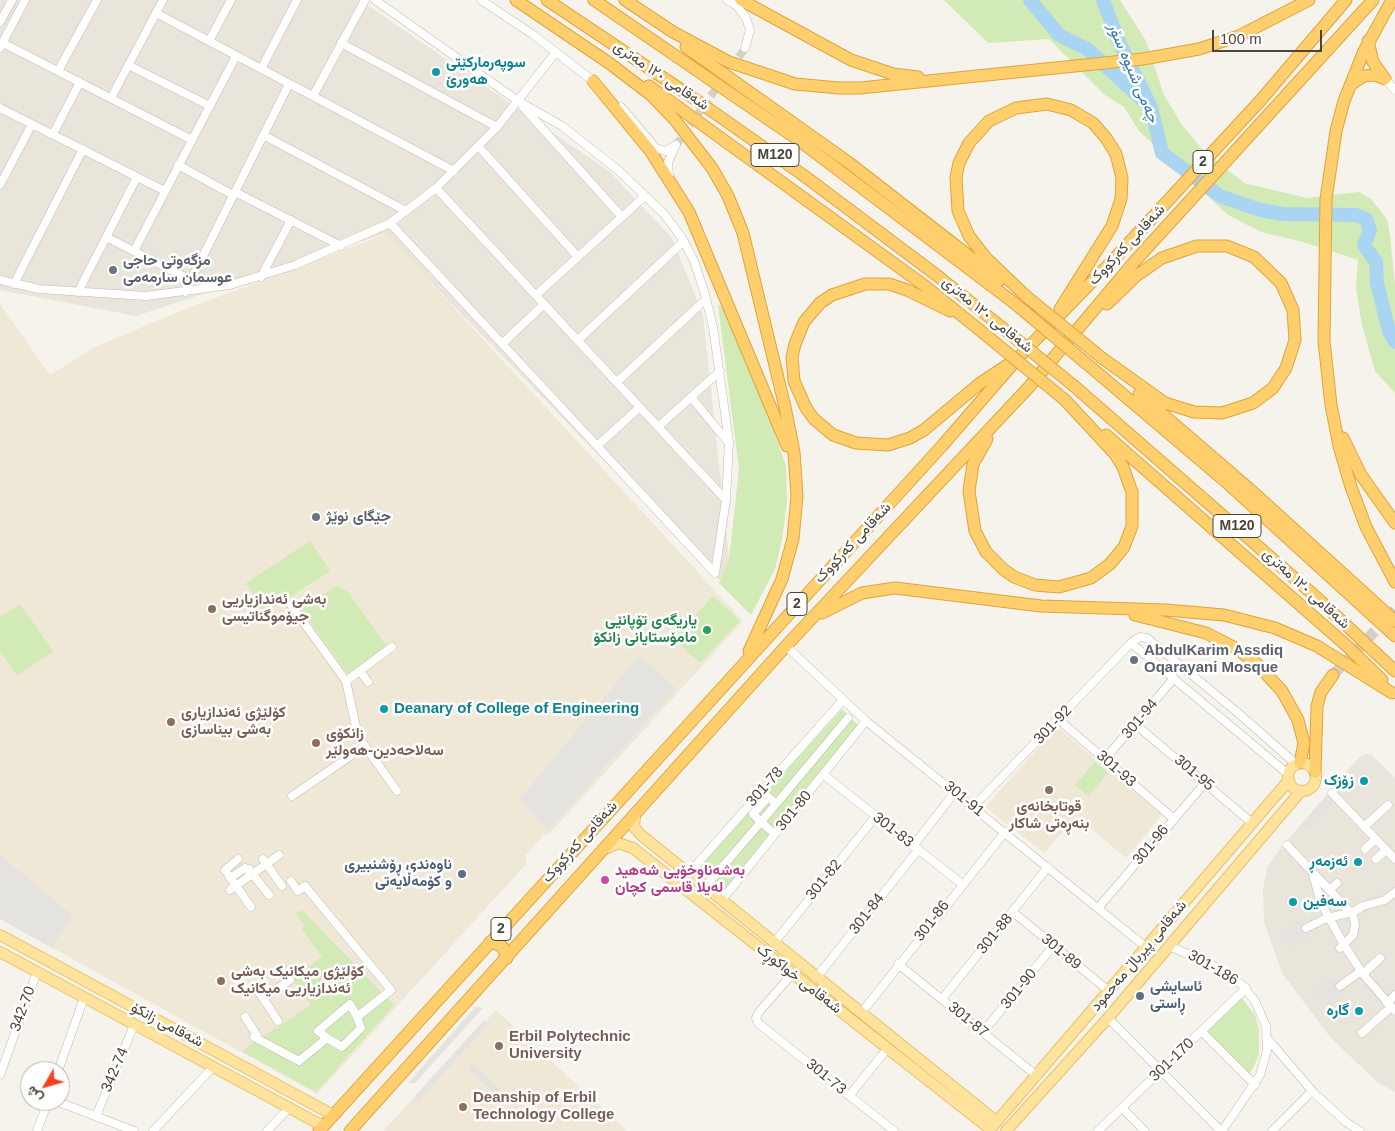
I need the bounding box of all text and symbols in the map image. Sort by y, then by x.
water label: چەمی شیوە سۆر [1103,20,1163,126]
scale bar [1215,20,1325,52]
text: 100 m [1220,30,1262,47]
street label: شەقامی ١٢٠ مەتری [610,37,712,115]
place label: سوپەرمارکێتی هەورێ [446,54,526,89]
marker: سوپەرمارکێتی هەورێ [430,66,442,78]
road number: M120 [751,144,799,166]
road number: 2 [1193,150,1213,173]
street label: شەقامی کەرکووک [1085,201,1169,289]
place label: مزگەوتی حاجی عوسمان سارمەمی [123,252,232,287]
marker: مزگەوتی حاجی عوسمان سارمەمی [107,264,119,276]
street label: شەقامی ١٢٠ مەتری [938,273,1036,357]
street label: شەقامی کەرکووک [811,499,895,587]
place label: جێگای نوێژ [326,508,391,526]
marker: جێگای نوێژ [310,511,322,523]
road number: M120 [1213,514,1261,538]
street label: شەقامی ١٢٠ مەتری [1259,545,1353,633]
place label: بەشی ئەندازیاریی جیۆموگناتیسی [222,591,326,626]
road number: 2 [787,592,807,616]
marker: بەشی ئەندازیاریی جیۆموگناتیسی [206,603,218,615]
place label: یاریگەی تۆپانێی مامۆستایانی زانکۆ [593,612,697,647]
marker: یاریگەی تۆپانێی مامۆستایانی زانکۆ [701,624,713,636]
place label: AbdulKarim Assdiq Oqarayani Mosque [1144,642,1283,677]
marker: AbdulKarim Assdiq Oqarayani Mosque [1128,654,1140,666]
street label: 301-94 [1118,695,1162,743]
place label: Deanary of College of Engineering [394,700,639,718]
street label: 301-92 [1030,702,1076,748]
marker: Deanary of College of Engineering [378,703,390,715]
place label: کۆلێژی ئەندازیاری بەشی بیناسازی [181,704,286,739]
marker: کۆلێژی ئەندازیاری بەشی بیناسازی [165,716,177,728]
place label: زانکۆی سەلاحەدین-هەولێر [326,725,444,760]
marker: زانکۆی سەلاحەدین-هەولێر [310,737,322,749]
street label: 301-93 [1092,747,1140,791]
street label: 301-95 [1170,751,1218,795]
street label: 301-78 [743,764,787,810]
place label: زۆزک [1324,772,1354,790]
marker: زۆزک [1358,775,1370,787]
street label: 301-91 [940,777,988,821]
marker: قوتابخانەی بنەڕەتی شاکار [1043,784,1055,796]
street label: 301-80 [772,787,816,835]
street label: شەقامی کەرکووک [539,797,621,887]
place label: قوتابخانەی بنەڕەتی شاکار [1009,798,1089,833]
street label: 301-83 [869,809,917,851]
street label: 301-96 [1129,821,1173,869]
place label: ئەزمەڕ [1309,853,1348,871]
place label: ناوەندی ڕۆشنبیری و کۆمەڵایەتی [344,856,452,891]
street label: 301-82 [802,856,846,904]
marker: ئەزمەڕ [1352,856,1364,868]
place label: بەشەناوخۆیی شەهید لەیلا قاسمی کچان [615,862,745,897]
marker: ناوەندی ڕۆشنبیری و کۆمەڵایەتی [456,868,468,880]
marker: بەشەناوخۆیی شەهید لەیلا قاسمی کچان [599,874,611,886]
street label: 301-84 [846,890,888,938]
place label: سەفین [1303,893,1347,911]
marker: سەفین [1287,896,1299,908]
street label: 301-86 [911,897,953,945]
street label: شەقامی پیرباڵ مەحمود [1087,897,1191,1015]
street label: 301-88 [973,910,1017,958]
road number: 2 [491,918,511,941]
street label: 301-89 [1037,930,1085,974]
street label: شەقامی خواکوڕک [753,940,845,1018]
street label: 301-186 [1185,946,1241,990]
place label: کۆلێژی میکانیک بەشی ئەندازیاریی میکانیک [231,963,364,998]
street label: 301-90 [997,965,1041,1013]
marker: کۆلێژی میکانیک بەشی ئەندازیاریی میکانیک [215,975,227,987]
place label: ئاسایشی ڕاستی [1150,978,1202,1013]
street label: 342-70 [7,984,39,1034]
marker: ئاسایشی ڕاستی [1134,990,1146,1002]
street label: 301-87 [944,998,992,1042]
street label: شەقامی زانکۆ [128,999,206,1051]
place label: گارە [1327,1002,1349,1020]
marker: گارە [1353,1005,1365,1017]
place label: Erbil Polytechnic University [509,1028,631,1063]
street label: 301-170 [1146,1034,1198,1086]
marker: Erbil Polytechnic University [493,1040,505,1052]
street label: 342-74 [98,1045,132,1095]
street label: 301-73 [802,1055,850,1099]
north arrow [20,1061,70,1111]
text: ش [22,1083,45,1106]
place label: Deanship of Erbil Technology College [473,1089,614,1124]
marker: Deanship of Erbil Technology College [457,1101,469,1113]

